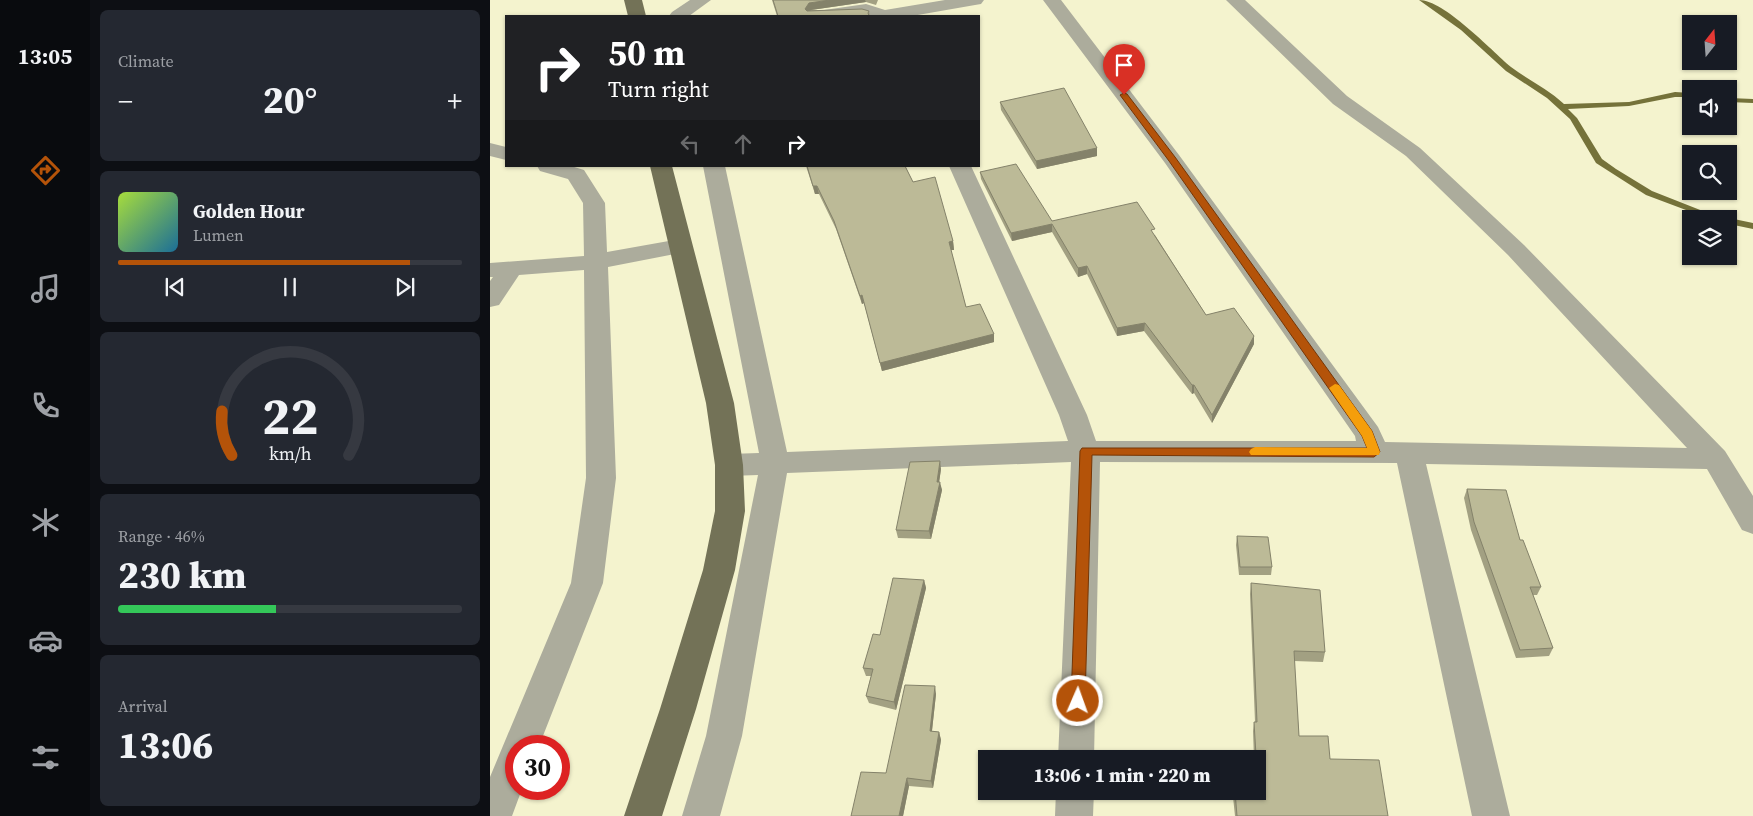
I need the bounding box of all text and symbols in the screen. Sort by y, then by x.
north arrow [1682,15,1738,70]
map controls [1682,15,1737,265]
text: 50 m [608,29,685,77]
icon: right [525,35,590,100]
text: 13:05 [18,41,72,71]
pin [1103,44,1145,95]
text: Climate [118,50,174,72]
icon: arrive [1110,51,1138,79]
text: 20° [263,74,317,126]
text: Turn right [608,74,709,104]
button: sound [1682,80,1737,135]
text: − [118,82,133,120]
text: + [447,82,462,120]
icon: left [676,130,704,158]
icon: ahead [729,130,757,158]
icon: right [782,130,810,158]
button: search [1682,145,1737,200]
icon: directions [28,153,63,188]
text: Golden Hour [193,198,305,224]
button: layers [1682,210,1737,265]
text: Lumen [193,224,244,246]
icon: music [28,271,63,306]
icon: previous [161,273,189,301]
icon: pause [276,273,304,301]
icon: next [391,273,419,301]
text: 22 [262,380,318,451]
icon: phone [28,388,63,423]
text: km/h [269,441,312,466]
icon: climate [28,505,63,540]
text: Range · 46% [118,525,205,547]
text: 230 km [118,549,246,601]
icon: car [28,623,63,658]
position arrow [1051,674,1103,726]
text: Arrival [118,695,167,717]
text: 13:06 [118,719,213,771]
speed limit sign: 30 [505,735,570,800]
icon: filters [28,740,63,775]
text: 13:06 · 1 min · 220 m [1033,762,1211,788]

